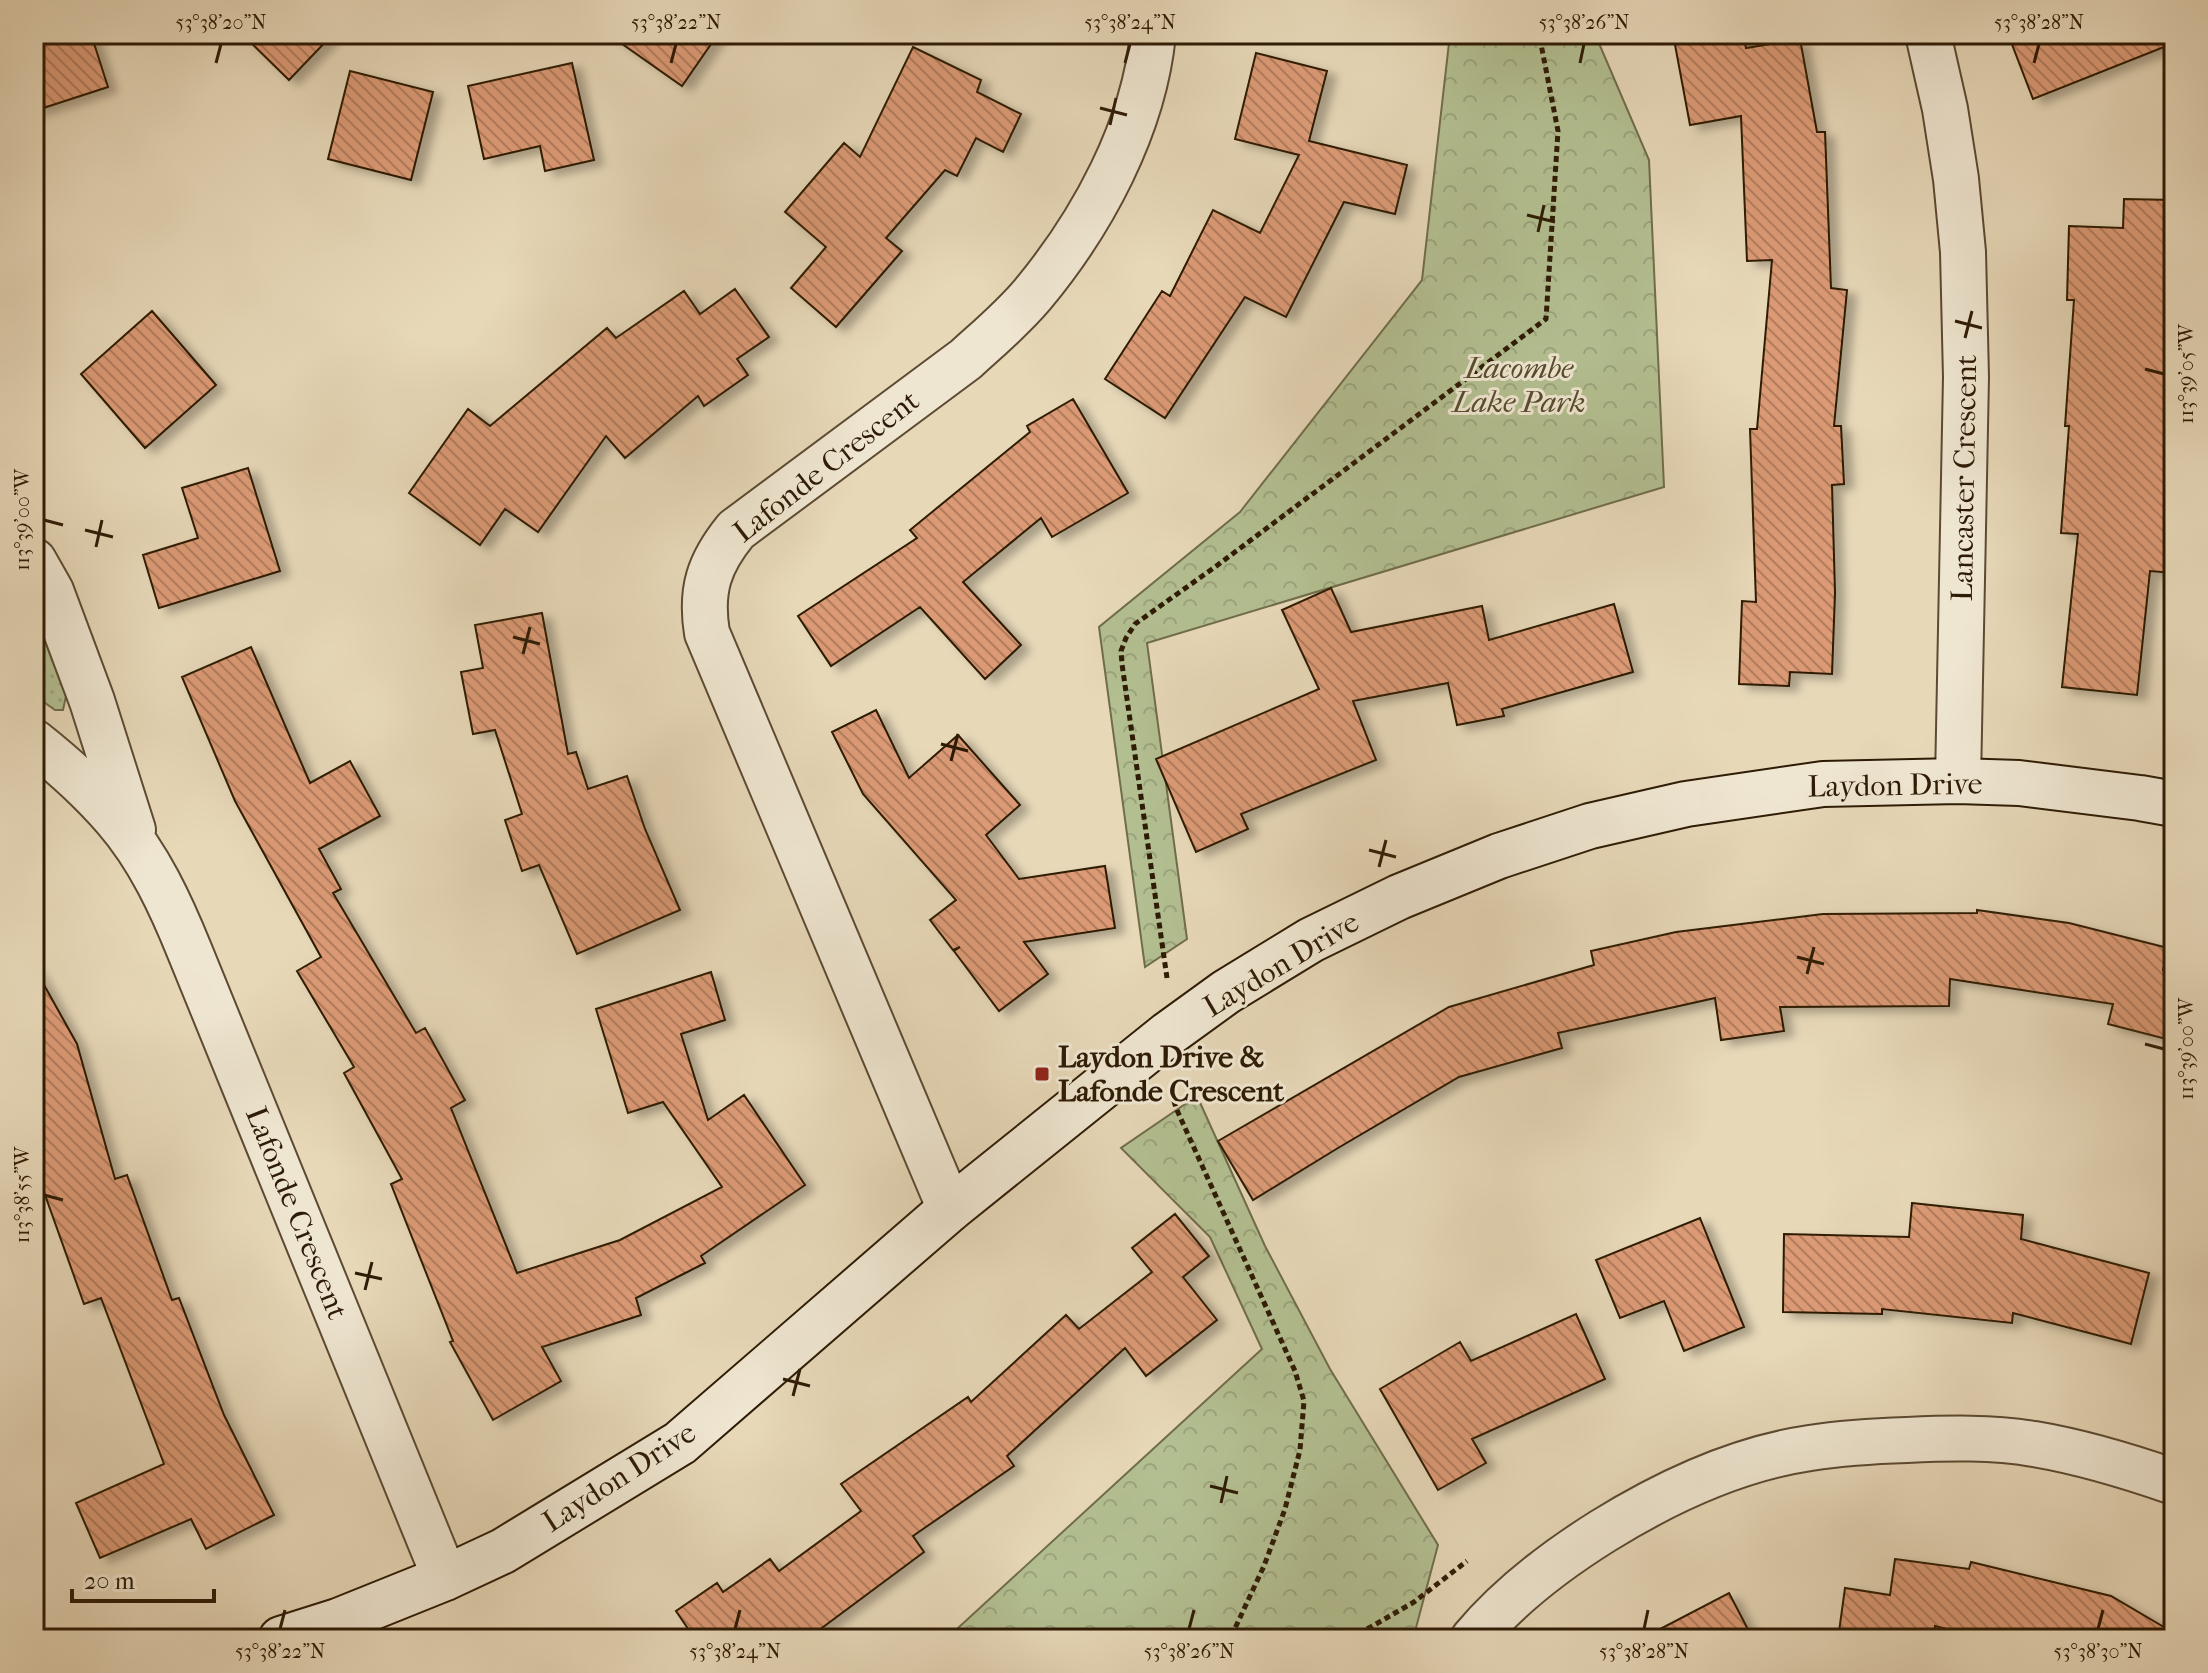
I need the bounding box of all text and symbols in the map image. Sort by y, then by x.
text: 53°38'20"N [176,11,266,34]
text: 53°38'22"N [631,11,721,34]
text: 53°38'24"N [1084,11,1176,34]
text: 53°38'26"N [1539,11,1629,34]
text: 53°38'28"N [1994,11,2084,34]
text: 113°39'05"W [2175,323,2198,424]
park label: Lacombe Lake Park [1451,351,1585,420]
street label: Lancaster Crescent [1945,354,1984,602]
street label: Lafonde Crescent [727,383,926,550]
text: 113°39'00"W [11,468,34,571]
street label: Laydon Drive [1807,766,1983,805]
street label: Laydon Drive [1197,904,1365,1024]
text: 113°39'00"W [2175,997,2198,1100]
place label: Laydon Drive & Lafonde Crescent [1058,1040,1284,1109]
marker: Laydon Drive & Lafonde Crescent [1033,1065,1051,1083]
street label: Lafonde Crescent [238,1102,355,1325]
text: 113°38'55"W [11,1145,34,1243]
street label: Laydon Drive [536,1415,702,1540]
scale bar [72,1553,214,1603]
text: 20 m [84,1567,135,1595]
text: 53°38'22"N [235,1640,325,1663]
text: 53°38'24"N [689,1640,781,1663]
text: 53°38'26"N [1144,1640,1234,1663]
text: 53°38'28"N [1599,1640,1689,1663]
text: 53°38'30"N [2054,1640,2142,1663]

